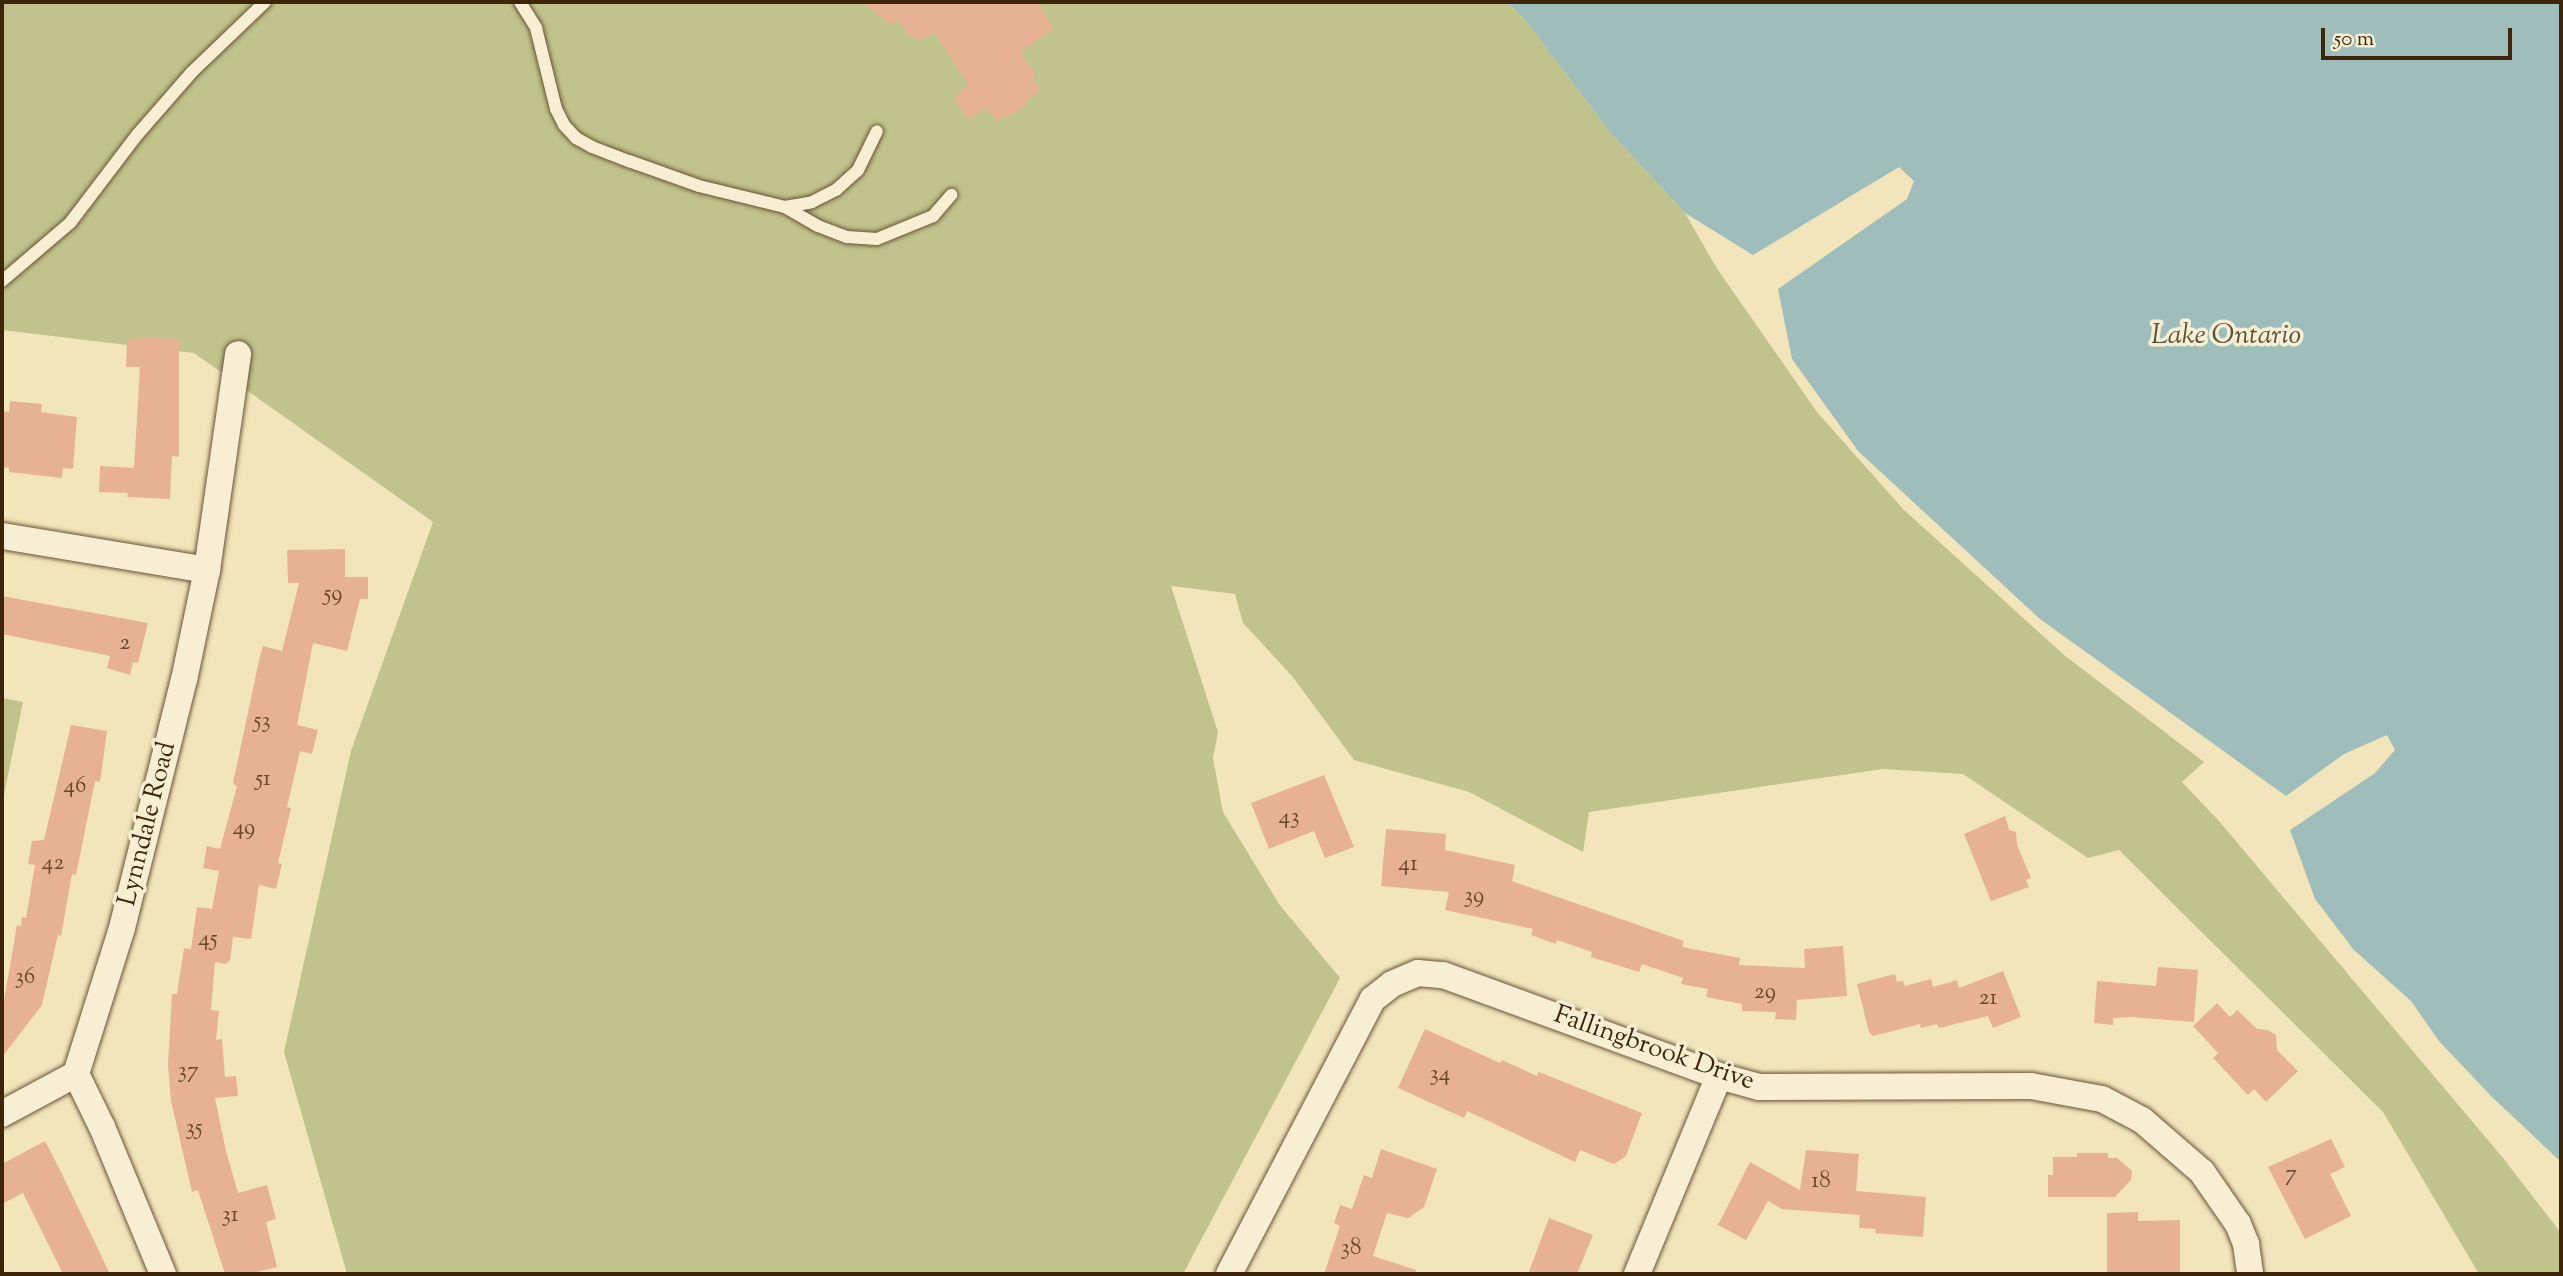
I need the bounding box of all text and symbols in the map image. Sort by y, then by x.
scale bar [2325,14,2516,58]
text: 50 m [2334,25,2374,55]
water label: Lake Ontario [2151,319,2301,353]
house number: 59 [323,581,343,609]
house number: 2 [120,630,130,658]
house number: 53 [253,708,271,736]
street label: Lynndale Road [113,739,183,909]
house number: 51 [255,766,271,794]
house number: 46 [64,773,86,801]
house number: 43 [1279,804,1299,832]
house number: 49 [233,815,255,843]
house number: 42 [42,850,64,878]
house number: 41 [1398,851,1418,879]
house number: 39 [1464,883,1484,911]
house number: 45 [198,926,218,954]
house number: 36 [15,964,35,992]
house number: 29 [1754,979,1776,1007]
house number: 21 [1979,985,1997,1013]
street label: Fallingbrook Drive [1550,1000,1758,1098]
house number: 37 [178,1058,198,1086]
house number: 34 [1430,1061,1450,1089]
house number: 35 [185,1115,203,1143]
house number: 7 [2285,1161,2297,1189]
house number: 18 [1811,1168,1831,1196]
house number: 31 [221,1202,239,1230]
house number: 38 [1341,1235,1361,1263]

